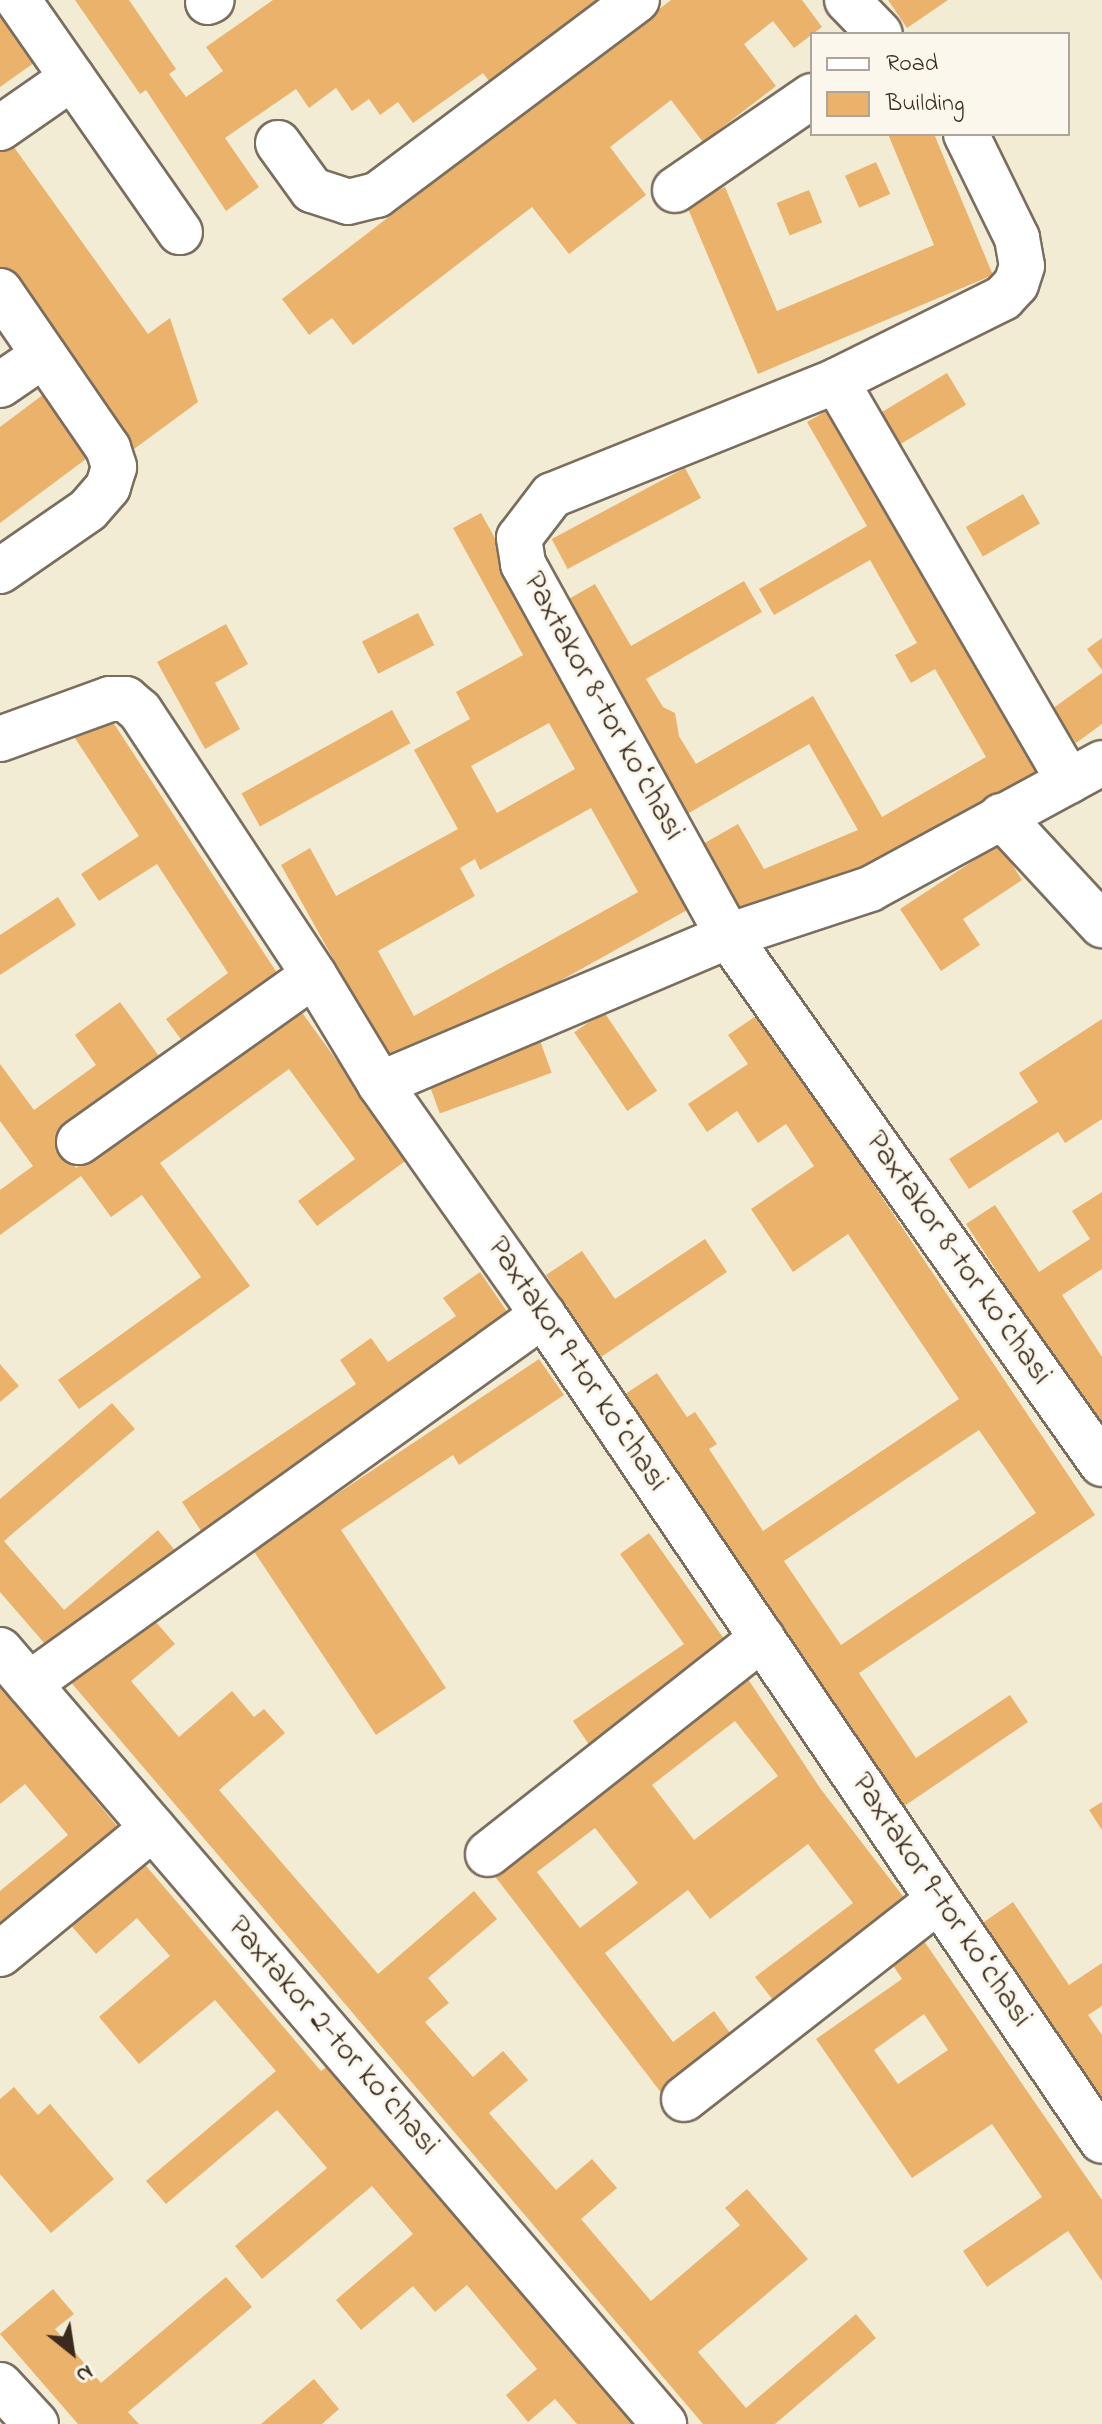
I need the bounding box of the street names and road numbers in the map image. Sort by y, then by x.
street label: Paxtakor 8-tor koʻchasi [512,566,692,848]
street label: Paxtakor 8-tor koʻchasi [855,1125,1059,1393]
street label: Paxtakor 9-tor koʻchasi [477,1231,675,1499]
street label: Paxtakor 9-tor koʻchasi [841,1767,1039,2035]
street label: Paxtakor 2-tor koʻchasi [218,1909,446,2165]

